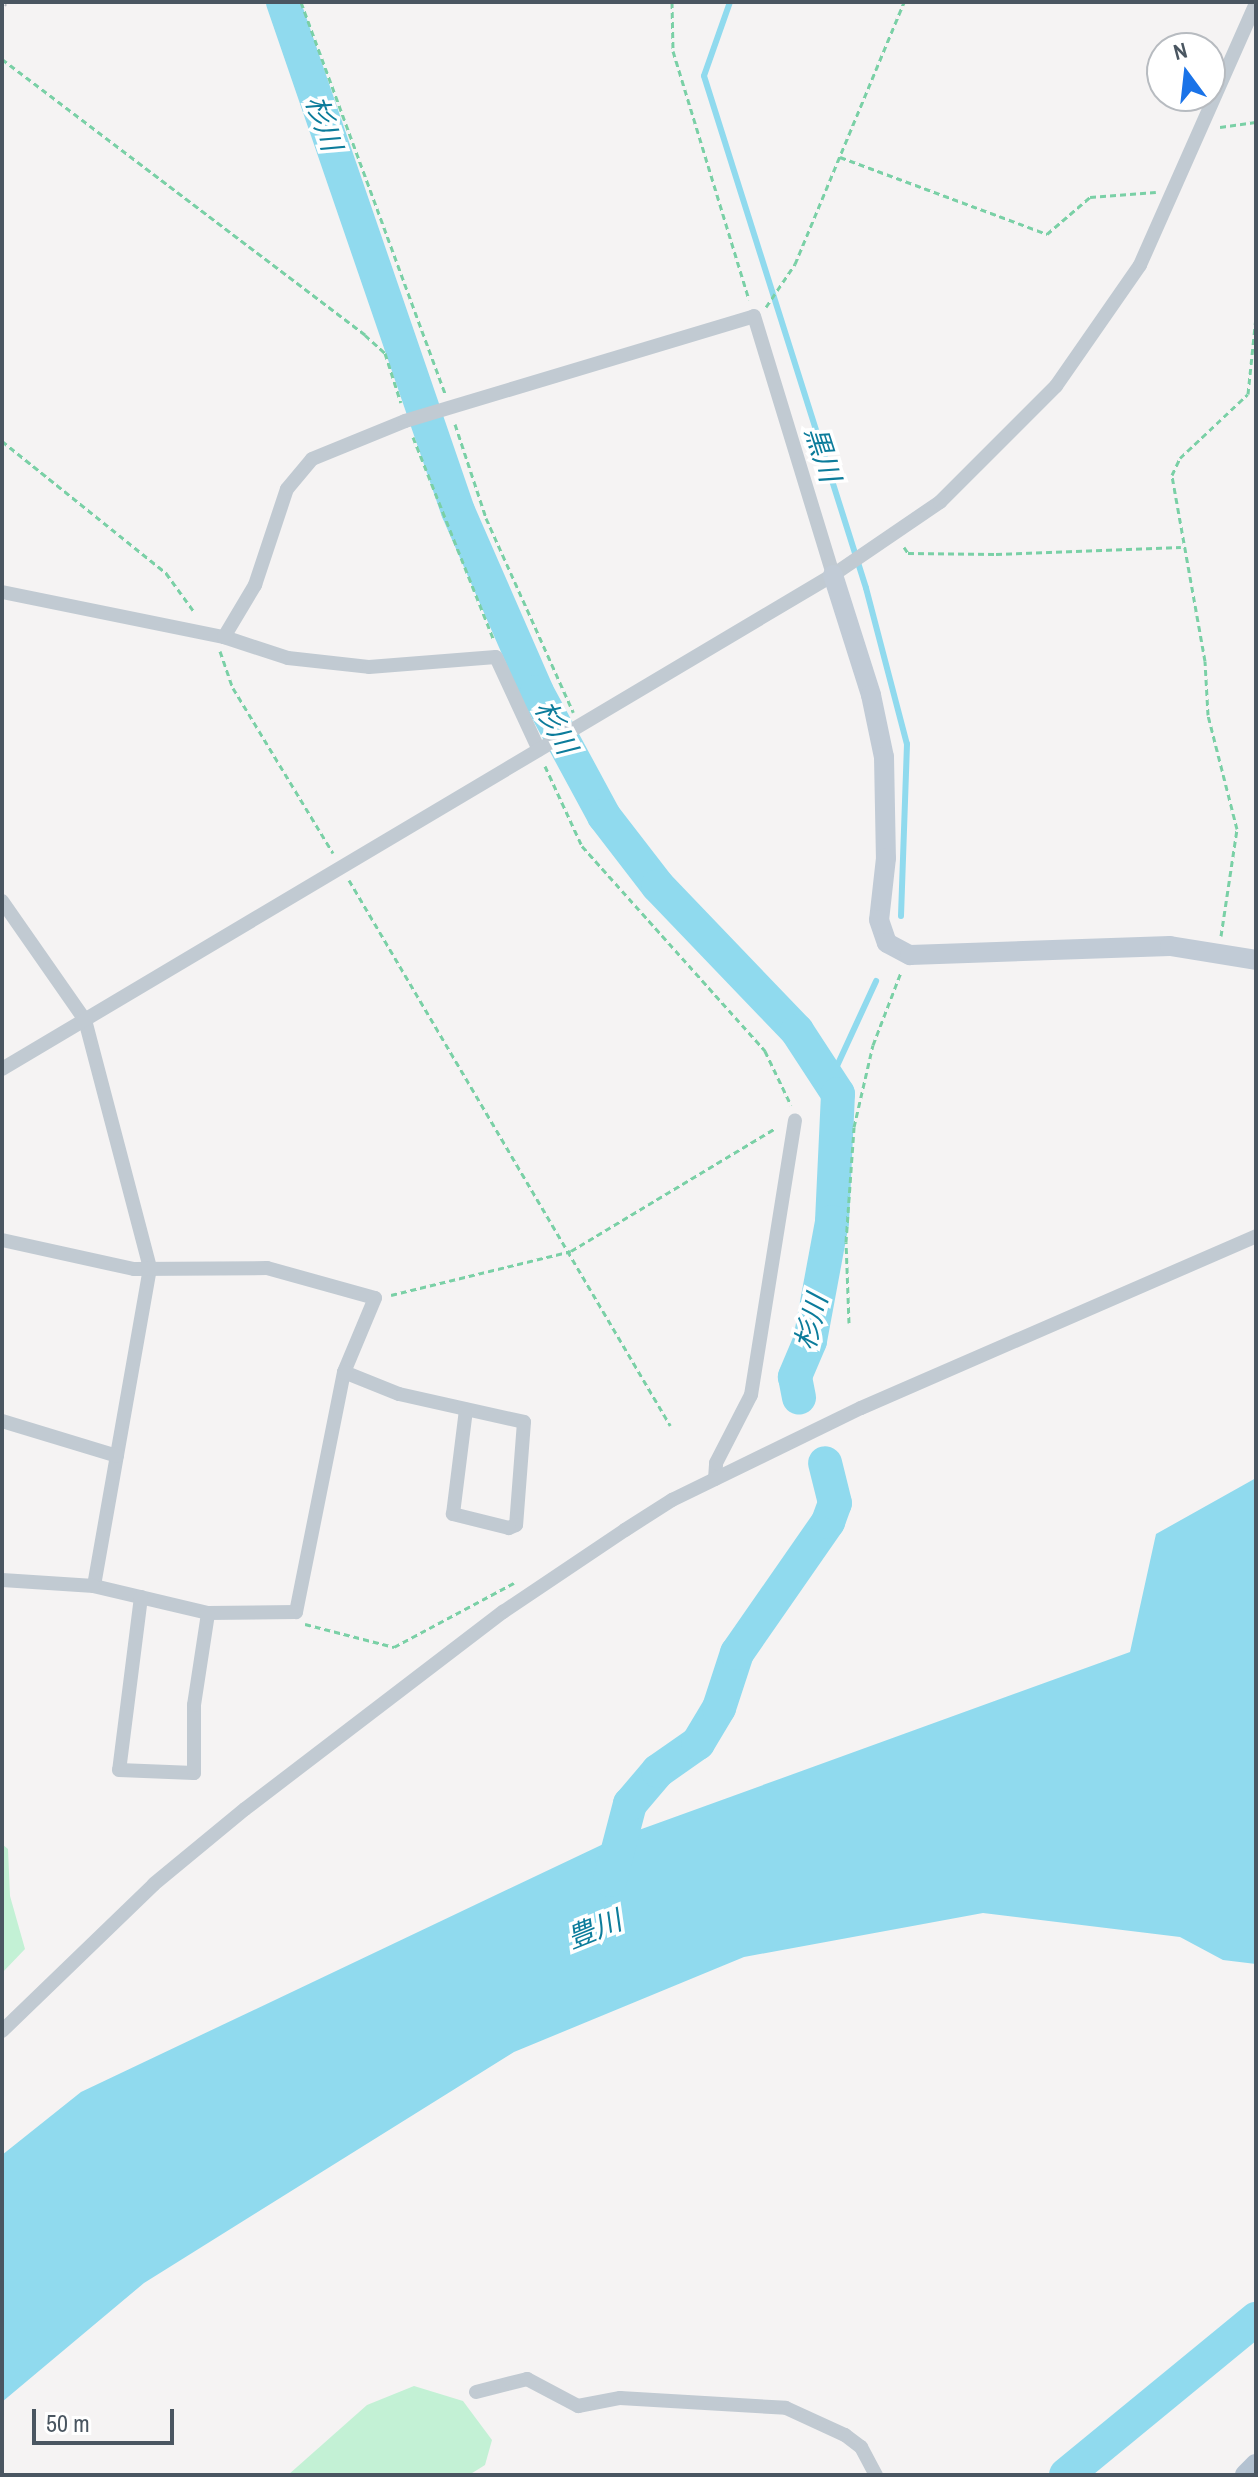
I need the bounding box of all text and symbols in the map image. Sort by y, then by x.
north arrow [1146,32,1226,112]
text: N [1170,35,1190,67]
water label: 杉川 [299,91,349,155]
water label: 黒川 [798,422,848,486]
water label: 杉川 [528,694,584,760]
water label: 杉川 [788,1291,834,1353]
water label: 豊川 [562,1903,626,1955]
scale bar [36,2393,178,2443]
text: 50 m [46,2407,90,2439]

